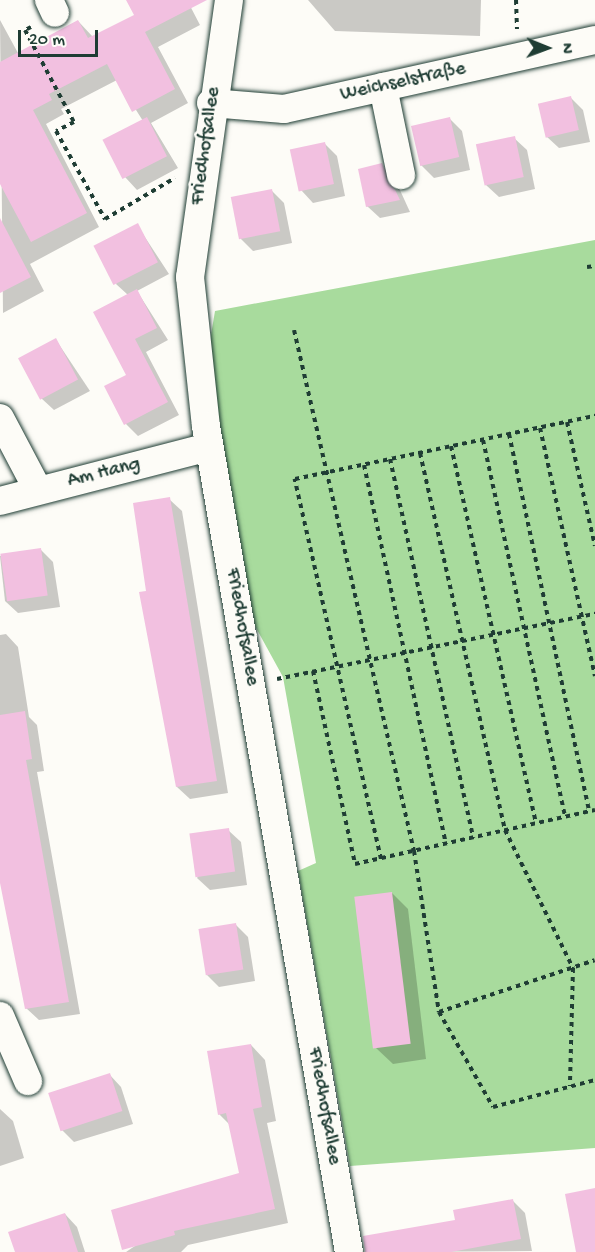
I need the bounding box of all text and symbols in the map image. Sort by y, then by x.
scale bar [21,18,100,56]
north arrow [517,18,577,78]
text: 20 m [29,30,65,51]
text: N [556,43,575,54]
street label: Weichselstraße [338,57,468,107]
street label: Friedhofsallee [186,85,226,207]
street label: Am Hang [65,452,143,494]
street label: Friedhofsallee [220,566,264,688]
street label: Friedhofsallee [302,1045,346,1167]

